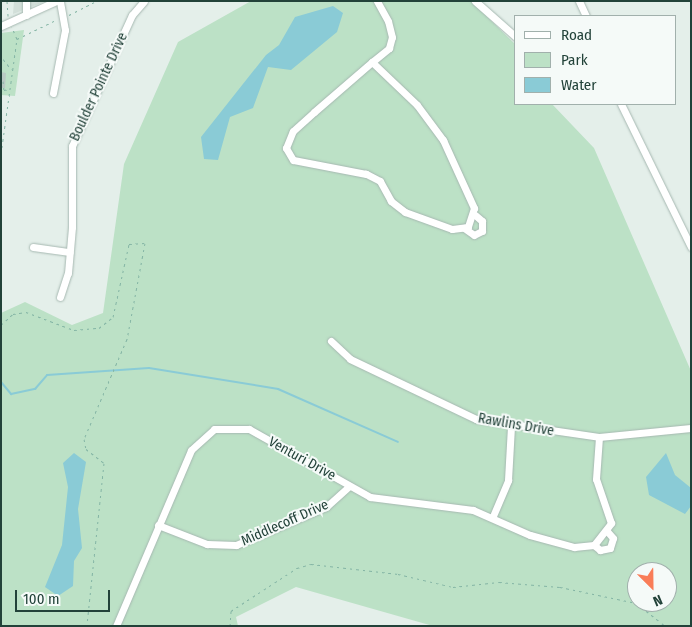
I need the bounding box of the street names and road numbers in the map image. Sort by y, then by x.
street label: Boulder Pointe Drive [66,30,132,144]
street label: Rawlins Drive [477,410,555,440]
street label: Venturi Drive [265,434,339,484]
street label: Middlecoff Drive [239,496,331,550]

